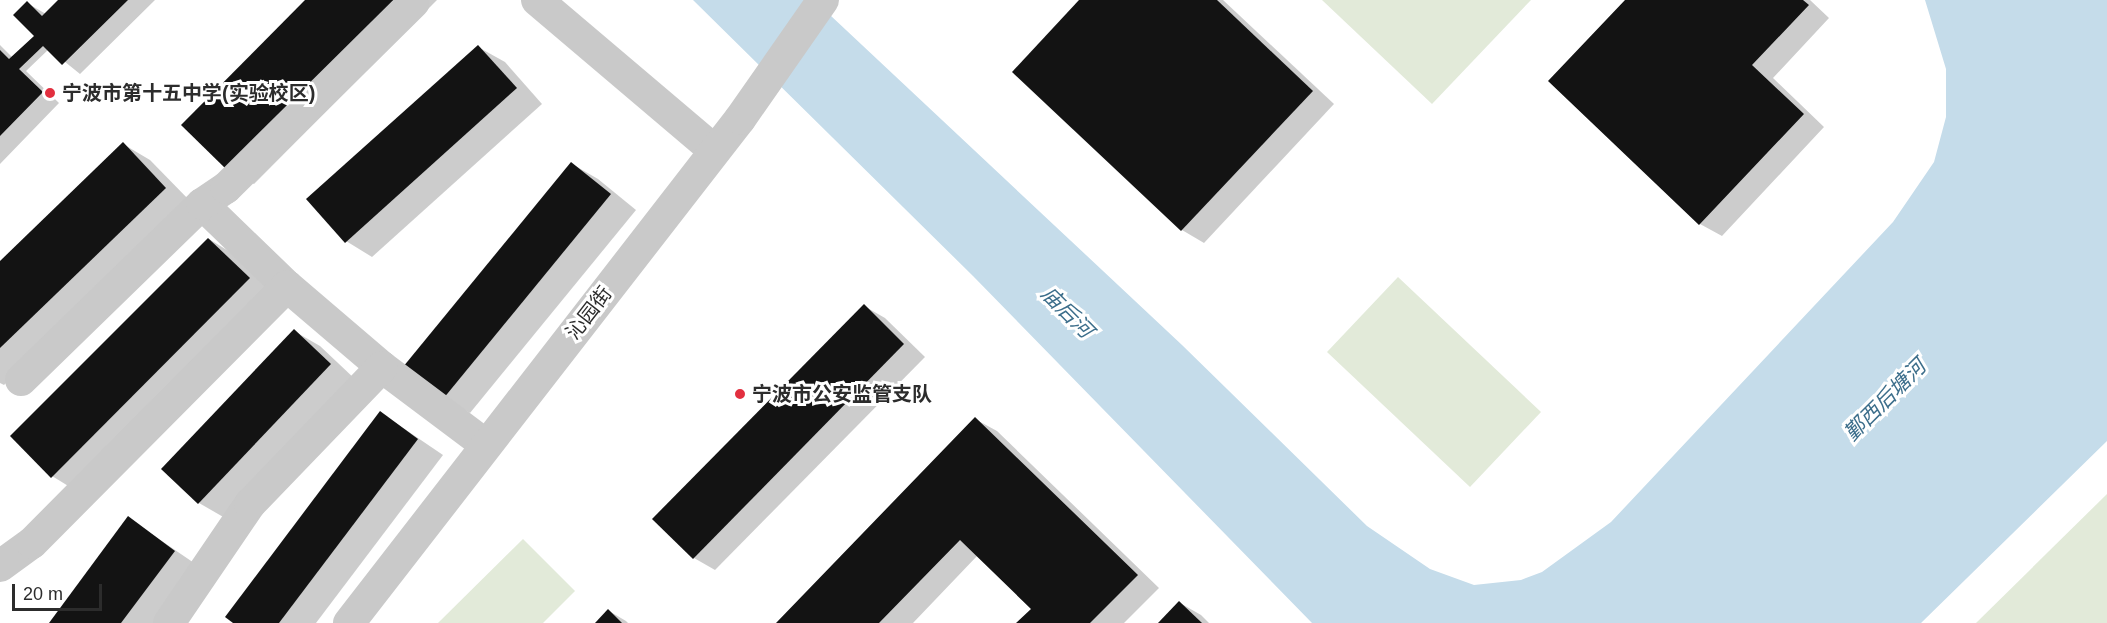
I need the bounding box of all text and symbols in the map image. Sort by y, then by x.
place label: 宁波市第十五中学(实验校区) [62,81,315,105]
marker: 宁波市第十五中学(实验校区) [43,86,57,100]
water label: 庙后河 [1036,281,1098,343]
street label: 沁园街 [561,282,617,344]
water label: 鄞西后塘河 [1839,354,1931,446]
place label: 宁波市公安监管支队 [752,382,932,406]
marker: 宁波市公安监管支队 [733,387,747,401]
scale bar [15,572,105,610]
text: 20 m [23,584,63,604]

